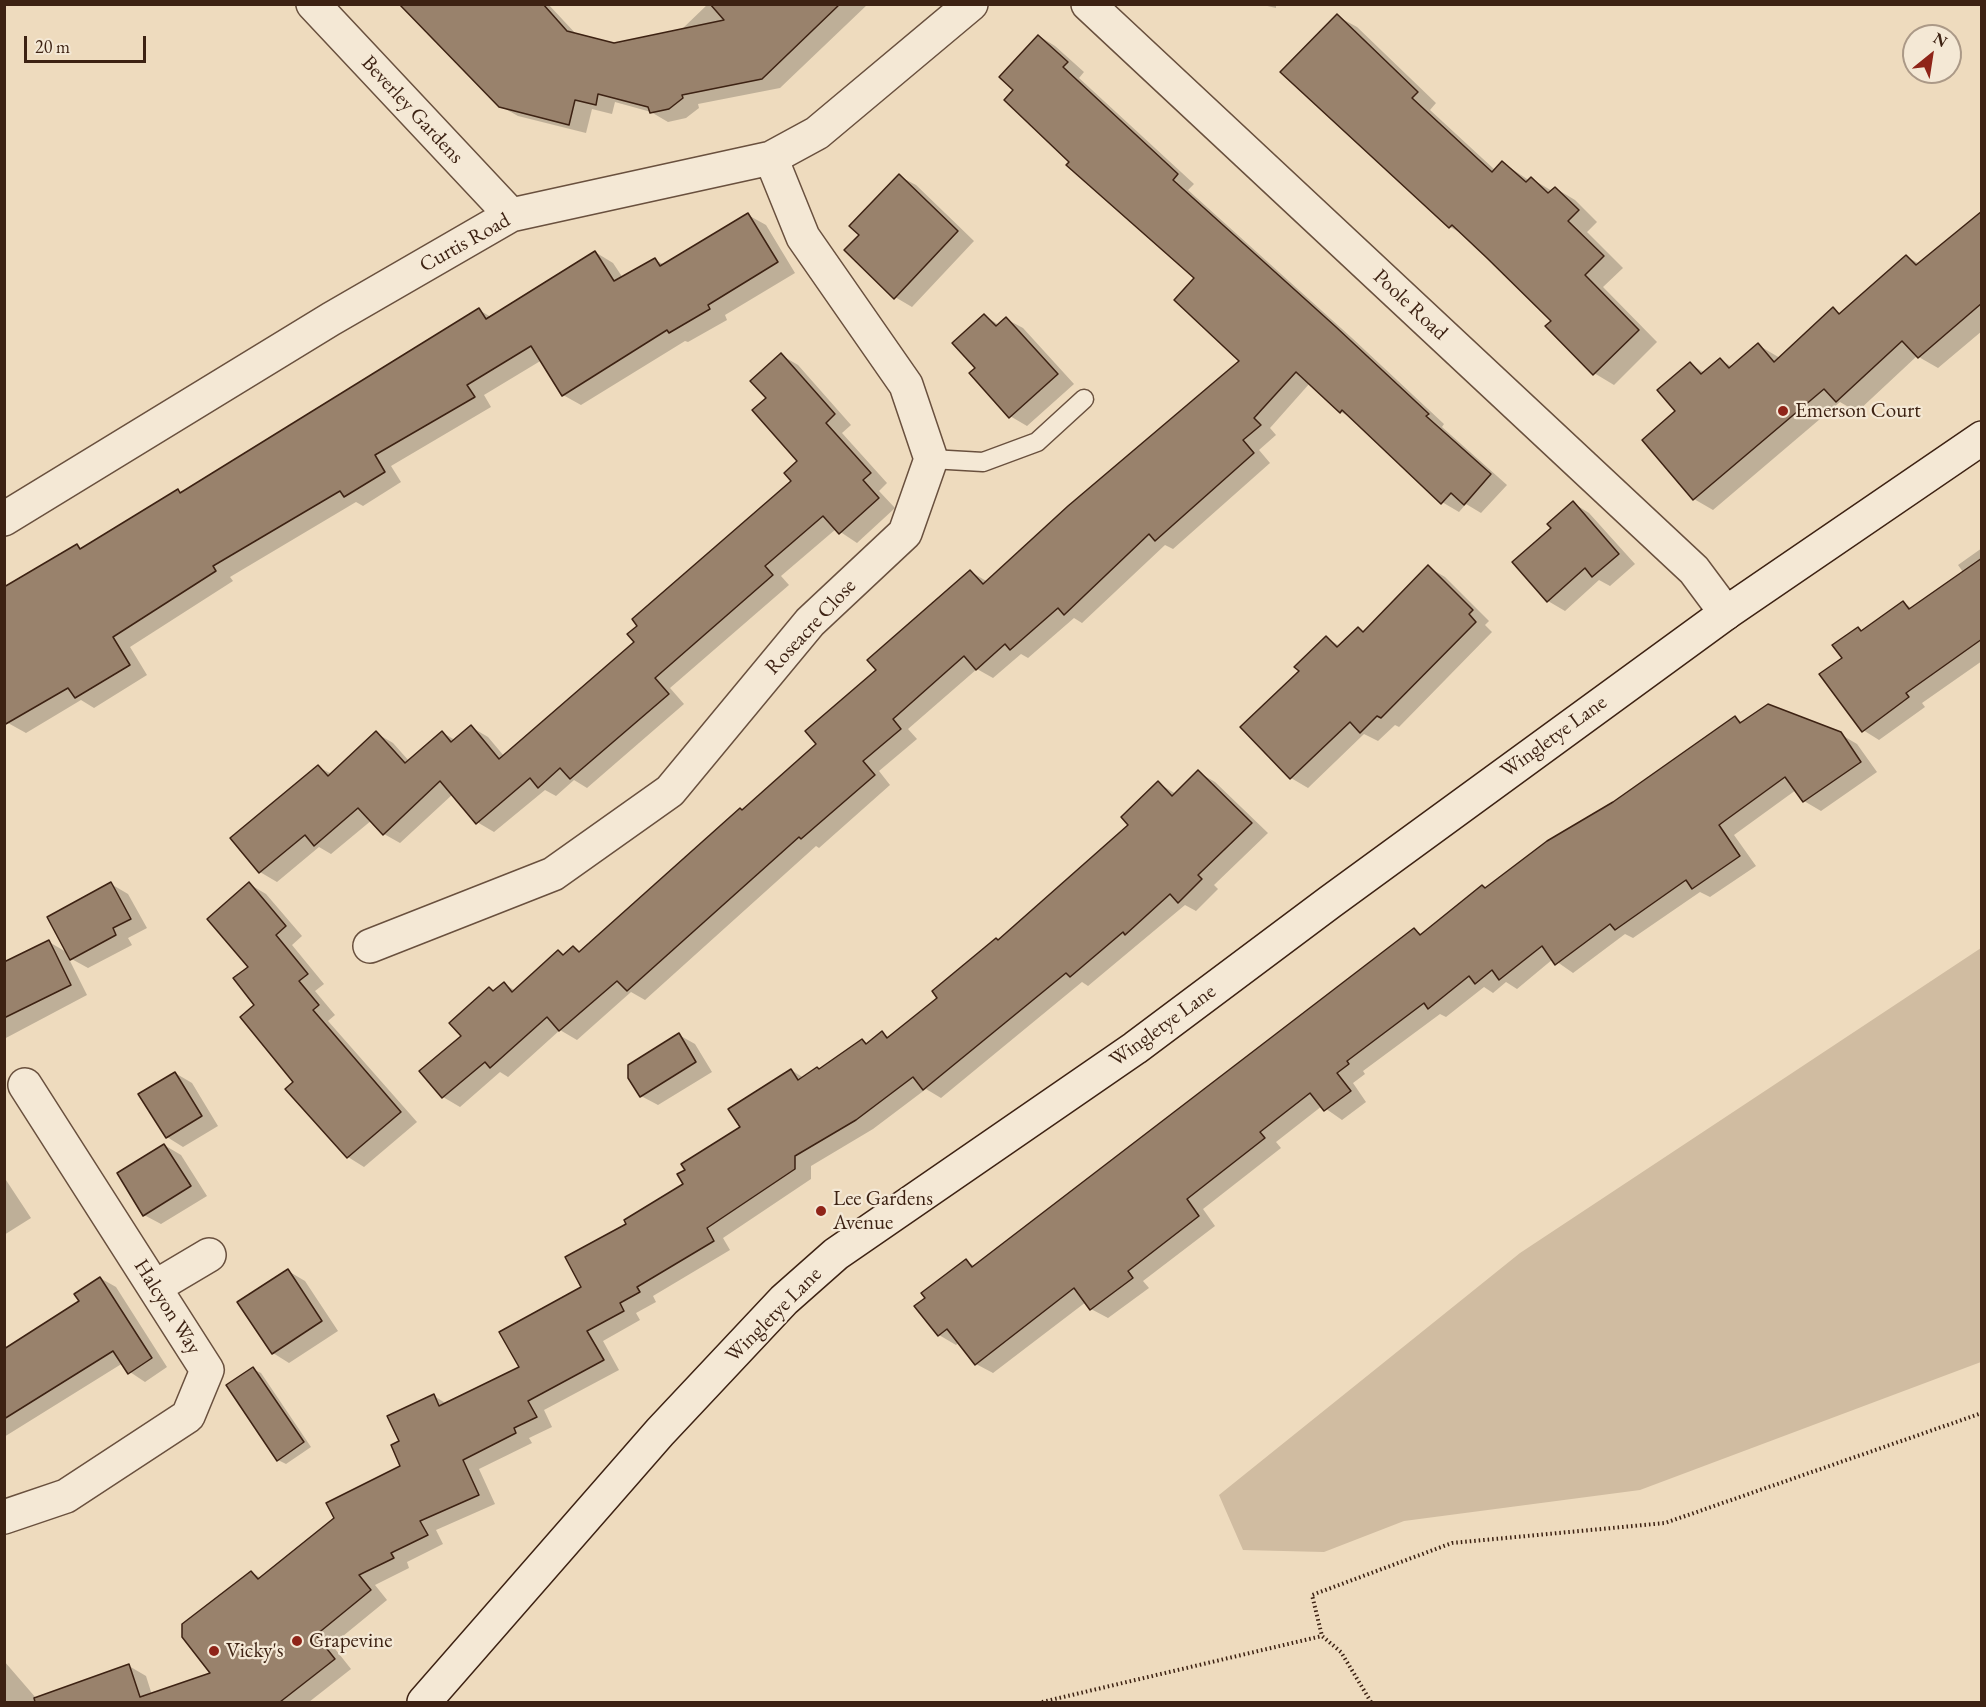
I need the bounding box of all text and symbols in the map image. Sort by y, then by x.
scale bar [27,24,148,62]
north arrow [1902,24,1962,84]
text: N [1929,27,1951,52]
text: 20 m [35,35,70,58]
street label: Beverley Gardens [356,51,468,169]
street label: Curtis Road [415,208,515,278]
street label: Poole Road [1368,264,1452,346]
place label: Emerson Court [1795,398,1921,424]
marker: Emerson Court [1776,404,1790,418]
street label: Roseacre Close [760,574,862,680]
street label: Wingletye Lane [1496,690,1612,784]
street label: Wingletye Lane [1105,979,1221,1073]
place label: Lee Gardens Avenue [833,1186,933,1236]
marker: Lee Gardens Avenue [814,1204,828,1218]
street label: Halcyon Way [128,1255,206,1359]
street label: Wingletye Lane [721,1262,827,1368]
place label: Grapevine [309,1628,392,1654]
marker: Grapevine [290,1634,304,1648]
place label: Vicky's [226,1638,283,1664]
marker: Vicky's [207,1644,221,1658]

